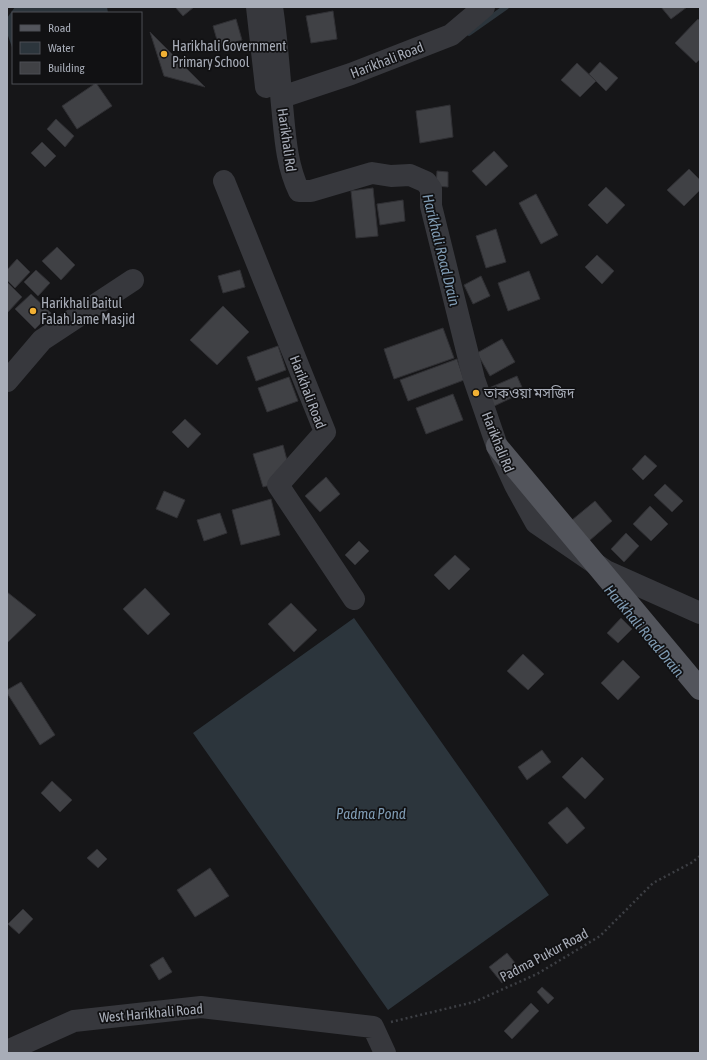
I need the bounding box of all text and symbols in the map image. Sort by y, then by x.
legend [12,12,142,84]
text: Road [48,21,71,35]
place label: Harikhali Government Primary School [172,38,286,70]
street label: Harikhali Road [348,39,426,81]
text: Water [48,41,75,55]
marker: Harikhali Government Primary School [159,49,169,59]
text: Building [48,61,86,75]
street label: Harikhali Rd [275,107,299,173]
water label: Harikhali Road Drain [419,192,464,308]
place label: Harikhali Baitul Falah Jame Masjid [41,295,135,327]
marker: Harikhali Baitul Falah Jame Masjid [28,306,38,316]
street label: Harikhali Road [287,353,329,431]
place label: তাকওয়া মসজিদ [483,385,575,401]
marker: তাকওয়া মসজিদ [471,388,481,398]
street label: Harikhali Rd [479,409,517,475]
water label: Harikhali Road Drain [601,581,688,680]
water label: Padma Pond [336,805,406,822]
street label: Padma Pukur Road [497,925,591,985]
street label: West Harikhali Road [98,1000,204,1026]

